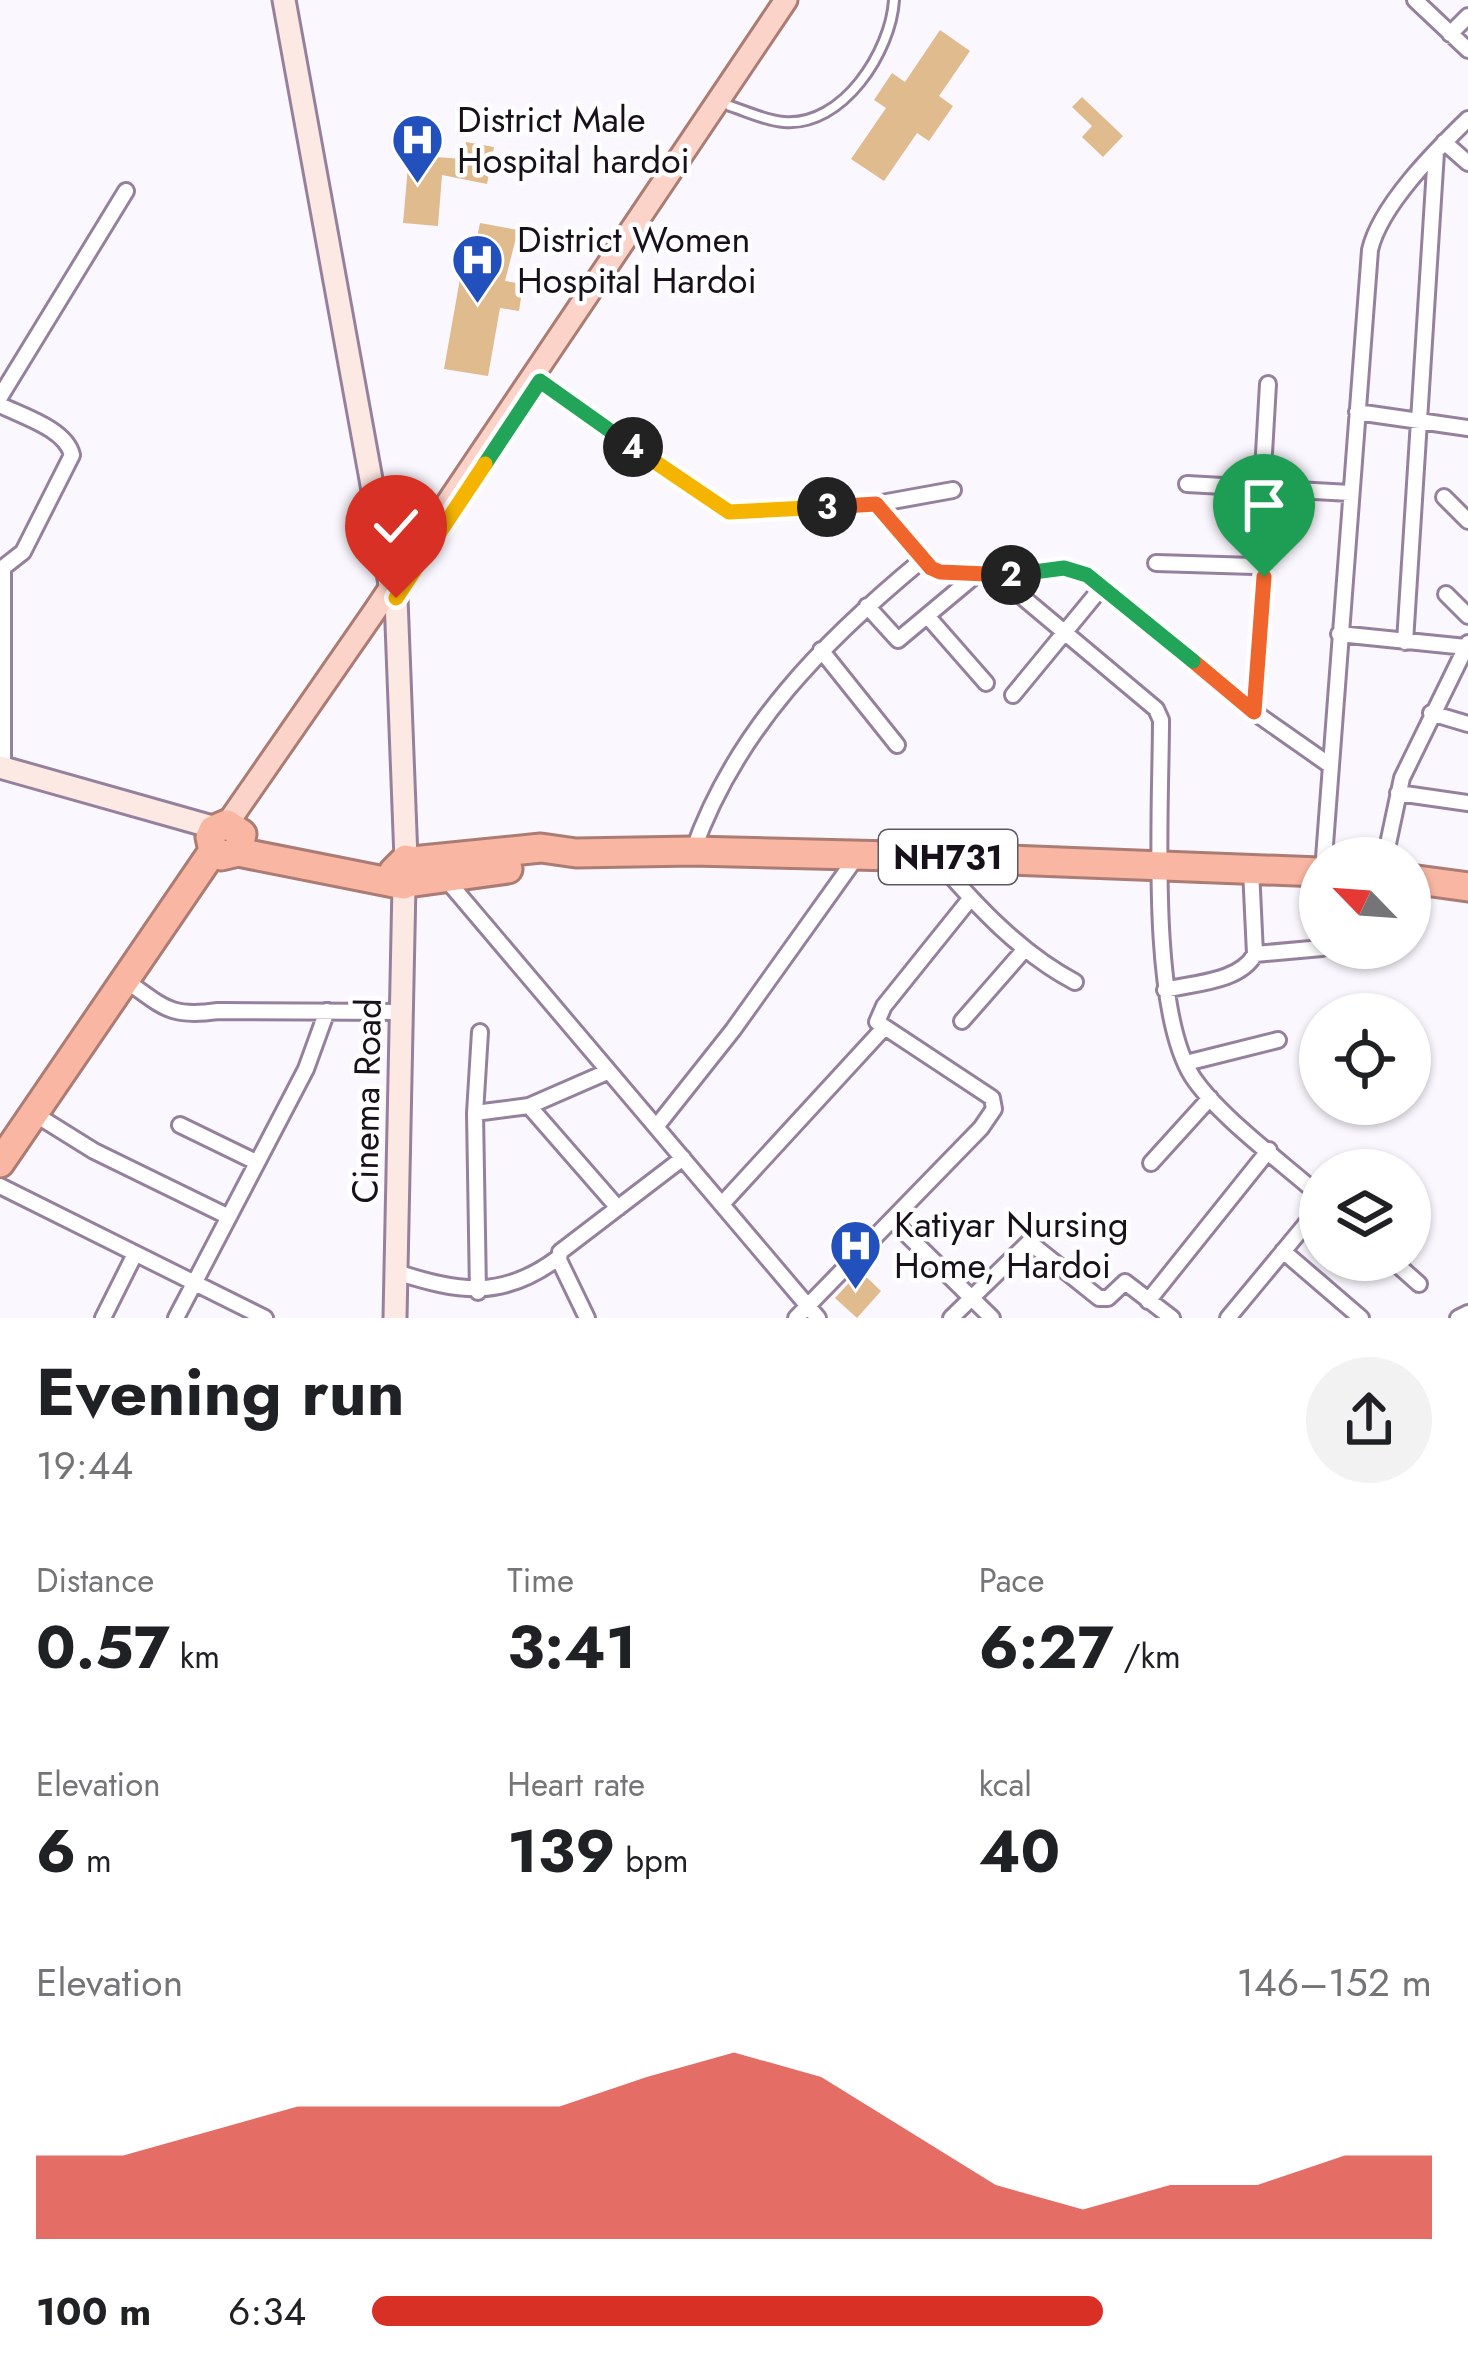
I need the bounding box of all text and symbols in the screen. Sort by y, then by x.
place label: District Male Hospital hardoi [457,93,690,186]
hospital icon: District Male Hospital hardoi [390,112,446,186]
place label: District Women Hospital Hardoi [517,213,757,306]
hospital icon: District Women Hospital Hardoi [450,232,506,306]
pin: 4 [603,417,663,477]
text: 4 [621,423,645,470]
pin [1213,454,1315,577]
icon: arrive [1231,472,1297,538]
pin [345,475,447,598]
pin: 3 [797,477,857,537]
text: 3 [817,483,837,530]
icon: check [363,493,429,559]
pin: 2 [981,545,1041,605]
text: 2 [1000,551,1022,598]
road number: NH731 [879,830,1017,884]
north arrow [1299,837,1431,969]
map controls [1299,837,1431,1281]
button: locate [1299,993,1431,1125]
street label: Cinema Road [338,998,394,1204]
button: layers [1299,1149,1431,1281]
place label: Katiyar Nursing Home, Hardoi [894,1198,1128,1291]
hospital icon: Katiyar Nursing Home, Hardoi [827,1217,883,1291]
text: Evening run [36,1344,405,1440]
button: share [1306,1357,1432,1483]
text: 19:44 [36,1437,133,1494]
text: Distance [36,1557,154,1604]
text: Time [507,1557,574,1604]
text: Pace [979,1557,1044,1604]
text: 0.57 [36,1604,170,1691]
text: 3:41 [507,1604,636,1691]
text: 6:27 [979,1604,1114,1691]
text: km [170,1633,220,1680]
text: /km [1114,1633,1181,1680]
text: Elevation [36,1761,160,1808]
text: Heart rate [507,1761,645,1808]
text: kcal [979,1761,1032,1808]
text: 6 [36,1808,76,1895]
text: 139 [507,1808,615,1895]
text: 40 [979,1808,1060,1895]
text: m [76,1837,112,1884]
text: bpm [615,1837,689,1884]
text: Elevation [36,1954,183,2011]
text: 146–152 m [1237,1954,1432,2011]
text: 100 m [36,2283,151,2340]
text: 6:34 [228,2283,306,2340]

